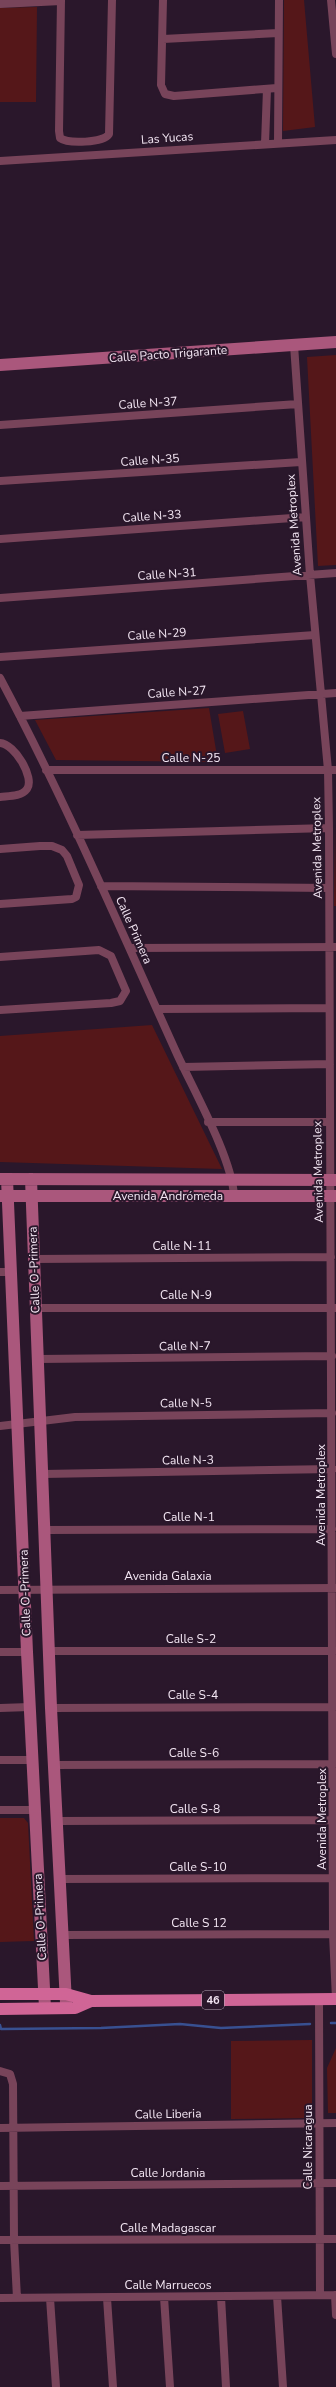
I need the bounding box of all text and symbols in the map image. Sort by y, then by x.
street label: Las Yucas [140,128,194,148]
street label: Calle Pacto Trigarante [108,342,228,366]
street label: Calle N-37 [118,393,178,413]
street label: Calle N-35 [120,450,180,470]
street label: Avenida Metroplex [282,473,306,576]
street label: Calle N-33 [122,506,182,526]
street label: Calle N-31 [137,564,197,584]
street label: Calle N-29 [127,624,187,644]
street label: Calle N-27 [147,682,207,702]
street label: Calle N-25 [161,750,221,766]
street label: Avenida Metroplex [308,796,326,899]
street label: Calle Primera [112,894,156,966]
street label: Avenida Metroplex [309,1120,327,1223]
street label: Avenida Andrómeda [113,1188,223,1204]
street label: Calle O-Primera [24,1226,44,1314]
street label: Calle N-11 [152,1238,212,1254]
street label: Calle N-9 [160,1287,212,1303]
street label: Calle N-7 [159,1338,211,1354]
street label: Calle N-5 [160,1395,212,1411]
street label: Avenida Metroplex [313,1443,329,1546]
street label: Calle N-3 [162,1452,214,1468]
street label: Calle N-1 [163,1509,215,1525]
street label: Calle O-Primera [15,1549,35,1637]
street label: Avenida Galaxia [124,1568,212,1584]
street label: Calle S-2 [166,1631,216,1647]
street label: Calle S-4 [168,1687,218,1703]
street label: Calle S-6 [169,1745,219,1761]
street label: Avenida Metroplex [314,1767,330,1870]
street label: Calle S-8 [170,1801,220,1817]
street label: Calle S-10 [169,1859,227,1875]
street label: Calle O-Primera [30,1873,50,1961]
street label: Calle S 12 [171,1915,227,1931]
road number: 46 [202,1991,224,2009]
street label: Calle Nicaragua [300,2104,316,2190]
street label: Calle Liberia [134,2105,202,2123]
street label: Calle Jordania [131,2165,205,2181]
street label: Calle Madagascar [120,2220,217,2236]
street label: Calle Marruecos [125,2277,212,2293]

